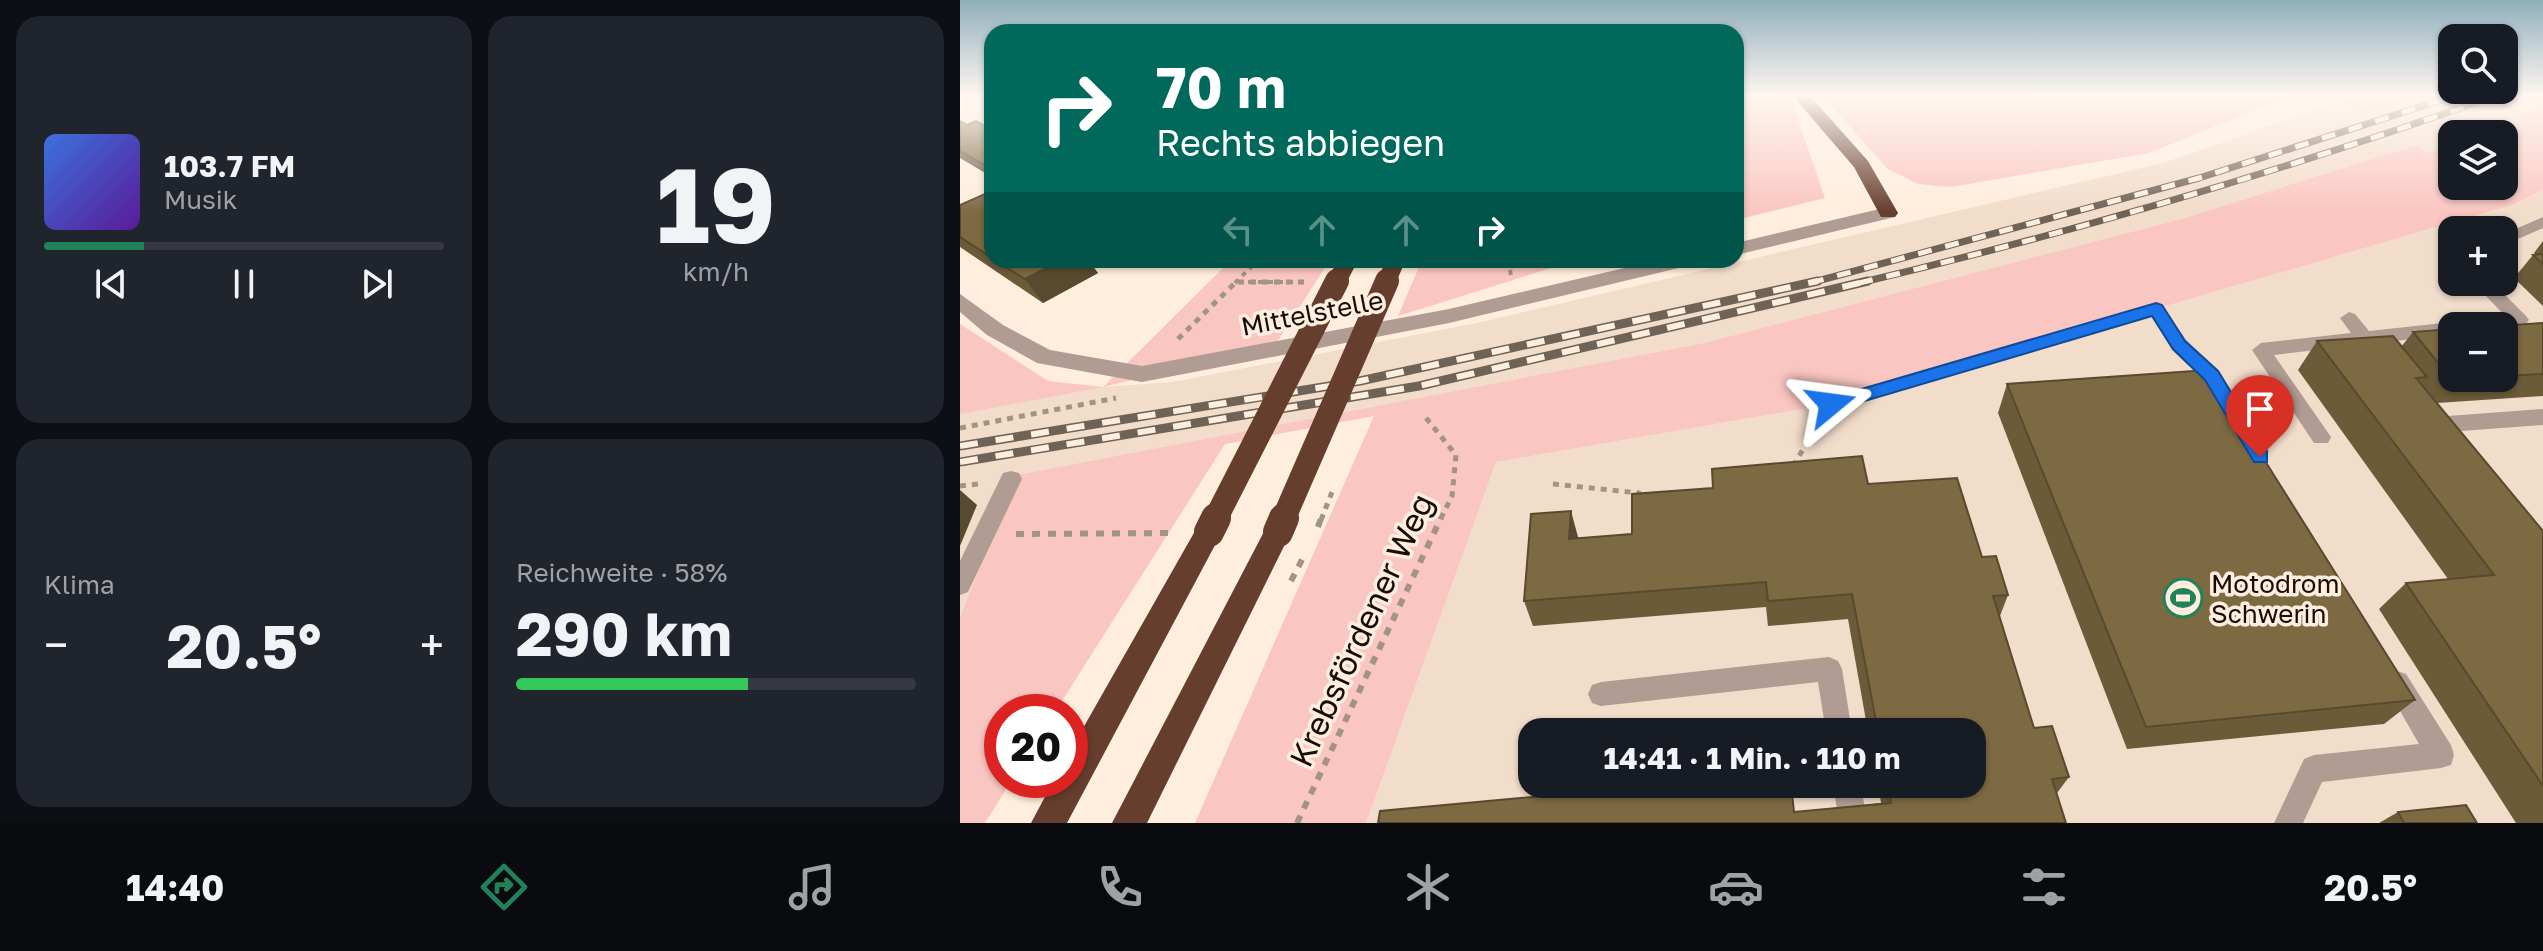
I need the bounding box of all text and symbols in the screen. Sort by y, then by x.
map controls [2438,24,2518,392]
button: search [2438,24,2518,104]
text: 70 m [1156,53,1286,120]
icon: right [1024,56,1128,160]
button: layers [2438,120,2518,200]
text: Rechts abbiegen [1156,121,1445,164]
text: 19 [656,141,776,266]
text: 103.7 FM [164,148,295,184]
text: Musik [164,184,238,215]
icon: left [1216,208,1260,252]
icon: ahead [1300,208,1344,252]
icon: ahead [1384,208,1428,252]
icon: right [1468,208,1512,252]
button: + [2438,216,2518,296]
text: km/h [683,256,749,287]
icon: previous [89,262,133,306]
icon: pause [222,262,266,306]
icon: next [355,262,399,306]
street label: Mittelstelle [1238,284,1386,342]
button: − [2438,312,2518,392]
position arrow [1789,362,1873,446]
pin [2226,375,2294,457]
icon: arrive [2238,387,2282,431]
street label: Krebsfördener Weg [1281,487,1441,773]
text: Reichweite · 58% [516,557,727,588]
place label: Motodrom Schwerin [2211,568,2339,629]
text: Klima [44,569,115,600]
sports icon: Motodrom Schwerin [2162,577,2204,619]
text: 290 km [516,597,732,669]
text: 20.5° [167,609,321,681]
text: − [44,618,68,671]
text: + [420,618,444,671]
speed limit sign: 20 [984,694,1088,798]
text: 14:41 · 1 Min. · 110 m [1604,740,1900,776]
icon: directions [476,859,532,915]
icon: music [784,859,840,915]
icon: phone [1092,859,1148,915]
icon: climate [1400,859,1456,915]
icon: car [1708,859,1764,915]
icon: filters [2016,859,2072,915]
text: 14:40 [126,866,224,909]
text: 20.5° [2324,866,2417,909]

